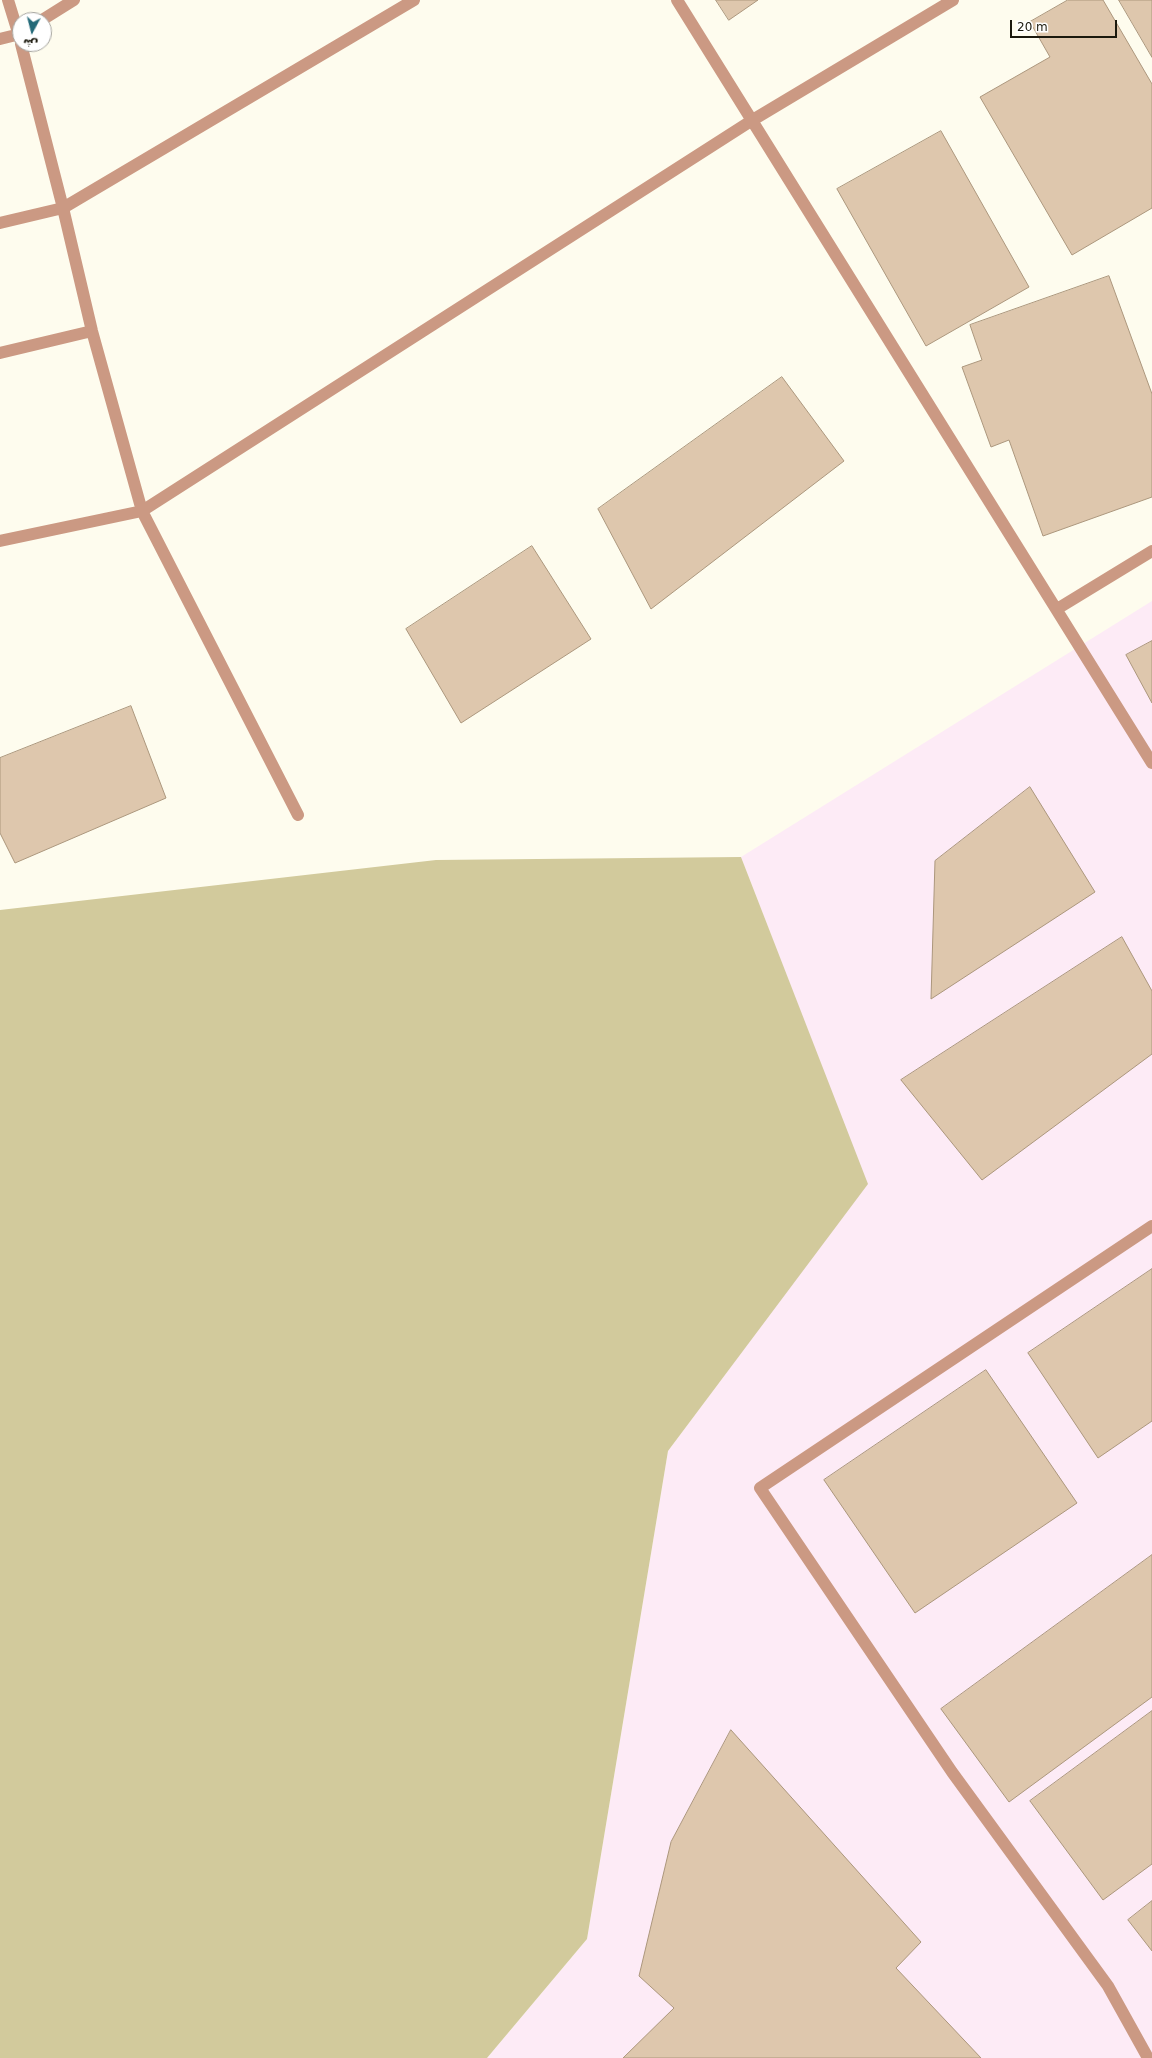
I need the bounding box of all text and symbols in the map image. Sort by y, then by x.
north arrow [12,12,52,52]
scale bar [1012,12,1119,38]
text: 20 m [1017,20,1048,34]
text: ش [22,36,39,51]

